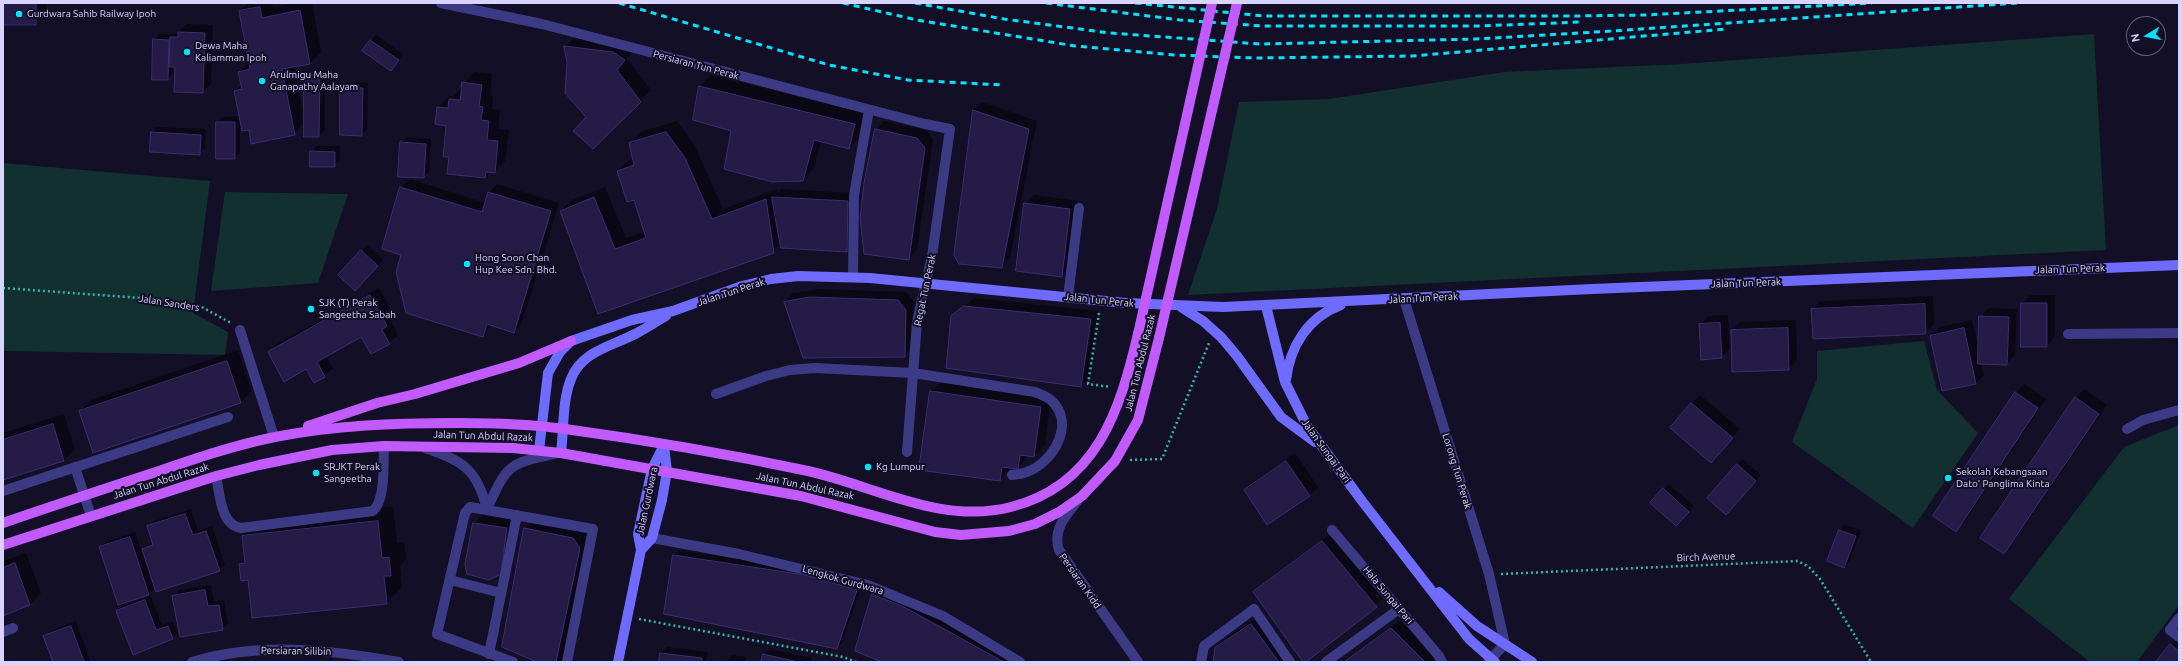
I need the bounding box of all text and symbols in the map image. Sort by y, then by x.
place label: Gurdwara Sahib Railway Ipoh [27,8,156,20]
marker: Gurdwara Sahib Railway Ipoh [14,9,24,19]
north arrow [2126,16,2166,56]
text: N [2129,33,2142,43]
place label: Dewa Maha Kaliamman Ipoh [195,40,267,64]
marker: Dewa Maha Kaliamman Ipoh [182,47,192,57]
street label: Persiaran Tun Perak [652,48,740,82]
place label: Arulmigu Maha Ganapathy Aalayam [270,69,358,92]
marker: Arulmigu Maha Ganapathy Aalayam [257,76,267,86]
place label: Hong Soon Chan Hup Kee Sdn. Bhd. [475,252,557,276]
street label: Regat Tun Perak [912,253,938,327]
marker: Hong Soon Chan Hup Kee Sdn. Bhd. [462,259,472,269]
street label: Jalan Tun Perak [2035,262,2105,276]
street label: Jalan Tun Perak [696,275,766,309]
street label: Jalan Tun Perak [1711,276,1781,290]
street label: Jalan Tun Perak [1064,290,1134,310]
street label: Jalan Tun Perak [1388,290,1458,306]
street label: Jalan Sanders [138,292,200,314]
place label: SJK (T) Perak Sangeetha Sabah [319,297,396,320]
marker: SJK (T) Perak Sangeetha Sabah [306,304,316,314]
street label: Jalan Tun Abdul Razak [1122,313,1158,413]
street label: Jalan Sungai Pari [1299,417,1353,485]
street label: Jalan Tun Abdul Razak [433,428,533,444]
street label: Lorong Tun Perak [1440,432,1474,510]
street label: Jalan Tun Abdul Razak [112,461,210,501]
place label: SRJKT Perak Sangeetha [324,461,380,484]
place label: Kg Lumpur [876,461,925,473]
marker: Kg Lumpur [863,462,873,472]
street label: Jalan Gurdwara [634,466,660,536]
place label: Sekolah Kebangsaan Dato' Panglima Kinta [1956,466,2050,490]
marker: SRJKT Perak Sangeetha [311,468,321,478]
street label: Jalan Tun Abdul Razak [755,470,855,502]
marker: Sekolah Kebangsaan Dato' Panglima Kinta [1943,473,1953,483]
street label: Birch Avenue [1676,550,1736,564]
street label: Persiaran Kidd [1057,551,1103,611]
street label: Lengkok Gurdwara [801,563,885,597]
street label: Hala Sungai Pari [1360,564,1416,626]
street label: Persiaran Silibin [261,644,331,658]

